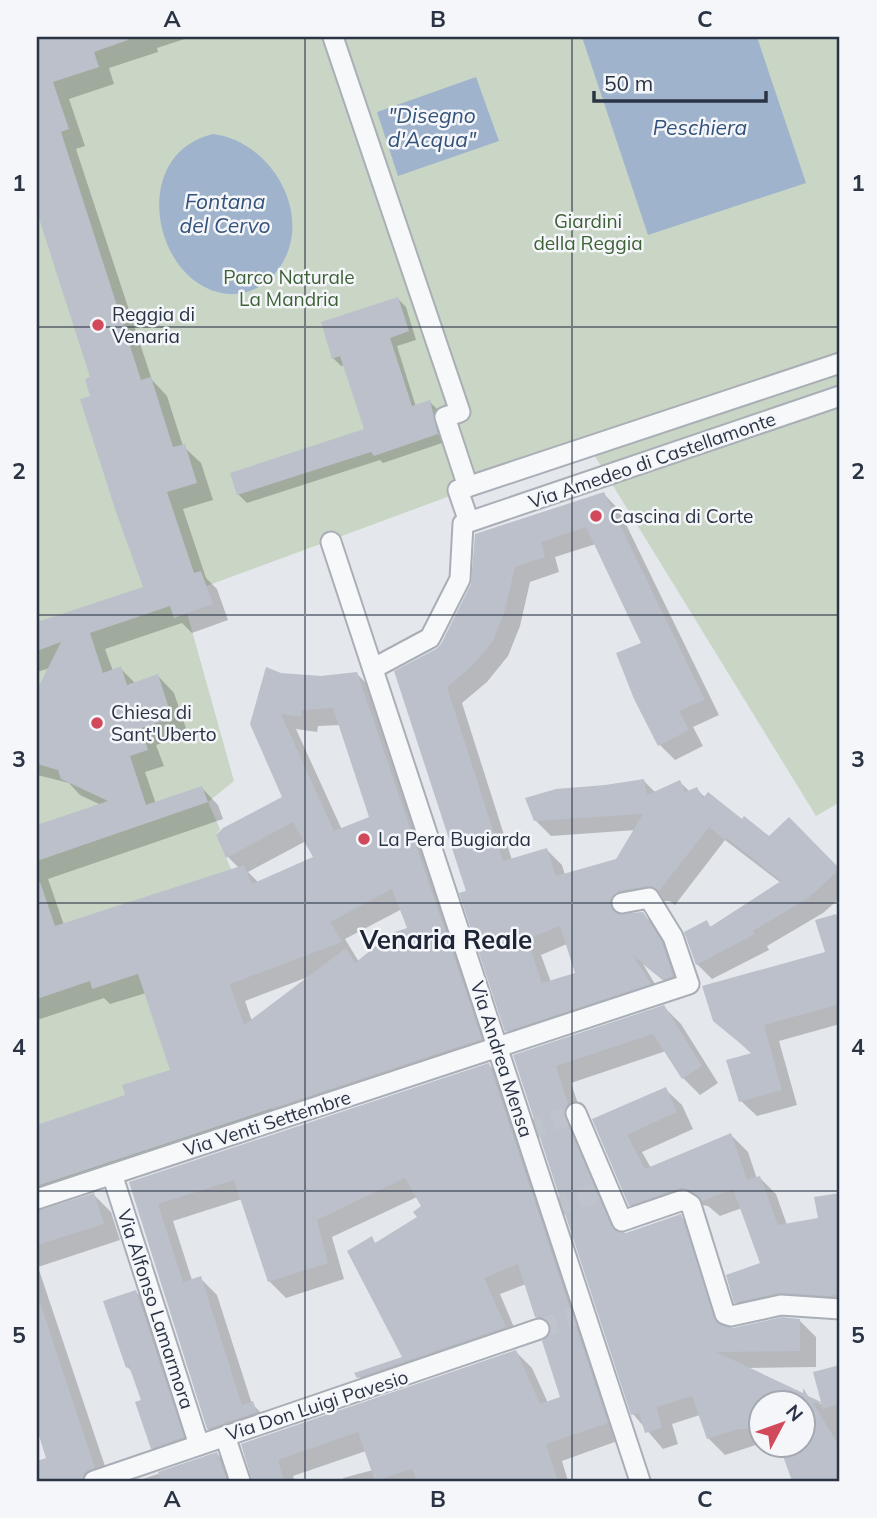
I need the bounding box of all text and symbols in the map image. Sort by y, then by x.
text: A [163,4,181,33]
text: B [430,4,446,33]
text: C [697,4,713,33]
scale bar [594,60,765,104]
text: 50 m [604,70,653,96]
water label: "Disegno d'Acqua" [388,102,477,152]
water label: Peschiera [653,114,747,140]
text: 1 [12,168,26,197]
text: 1 [851,168,865,197]
water label: Fontana del Cervo [180,188,270,238]
park label: Giardini della Reggia [533,209,643,255]
park label: Parco Naturale La Mandria [223,265,355,311]
place label: Reggia di Venaria [112,302,195,348]
marker: Reggia di Venaria [90,317,106,333]
street label: Via Amedeo di Castellamonte [525,406,779,514]
text: 2 [12,456,26,485]
text: 2 [851,456,865,485]
place label: Cascina di Corte [610,504,753,528]
marker: Cascina di Corte [588,508,604,524]
place label: Chiesa di Sant'Uberto [111,700,217,746]
marker: Chiesa di Sant'Uberto [89,715,105,731]
text: 3 [12,744,26,773]
text: 3 [851,744,865,773]
place label: La Pera Bugiarda [378,827,531,851]
marker: La Pera Bugiarda [356,831,372,847]
district label: Venaria Reale [359,923,532,956]
street label: Via Andrea Mensa [465,978,539,1140]
text: 4 [12,1032,26,1061]
text: 4 [851,1032,865,1061]
street label: Via Venti Settembre [180,1085,354,1161]
street label: Via Alfonso Lamarmora [112,1206,200,1412]
text: 5 [12,1320,26,1349]
text: 5 [851,1320,865,1349]
street label: Via Don Luigi Pavesio [223,1364,411,1446]
north arrow [748,1388,818,1458]
text: N [781,1400,809,1426]
text: A [163,1484,181,1513]
text: B [430,1484,446,1513]
text: C [697,1484,713,1513]

